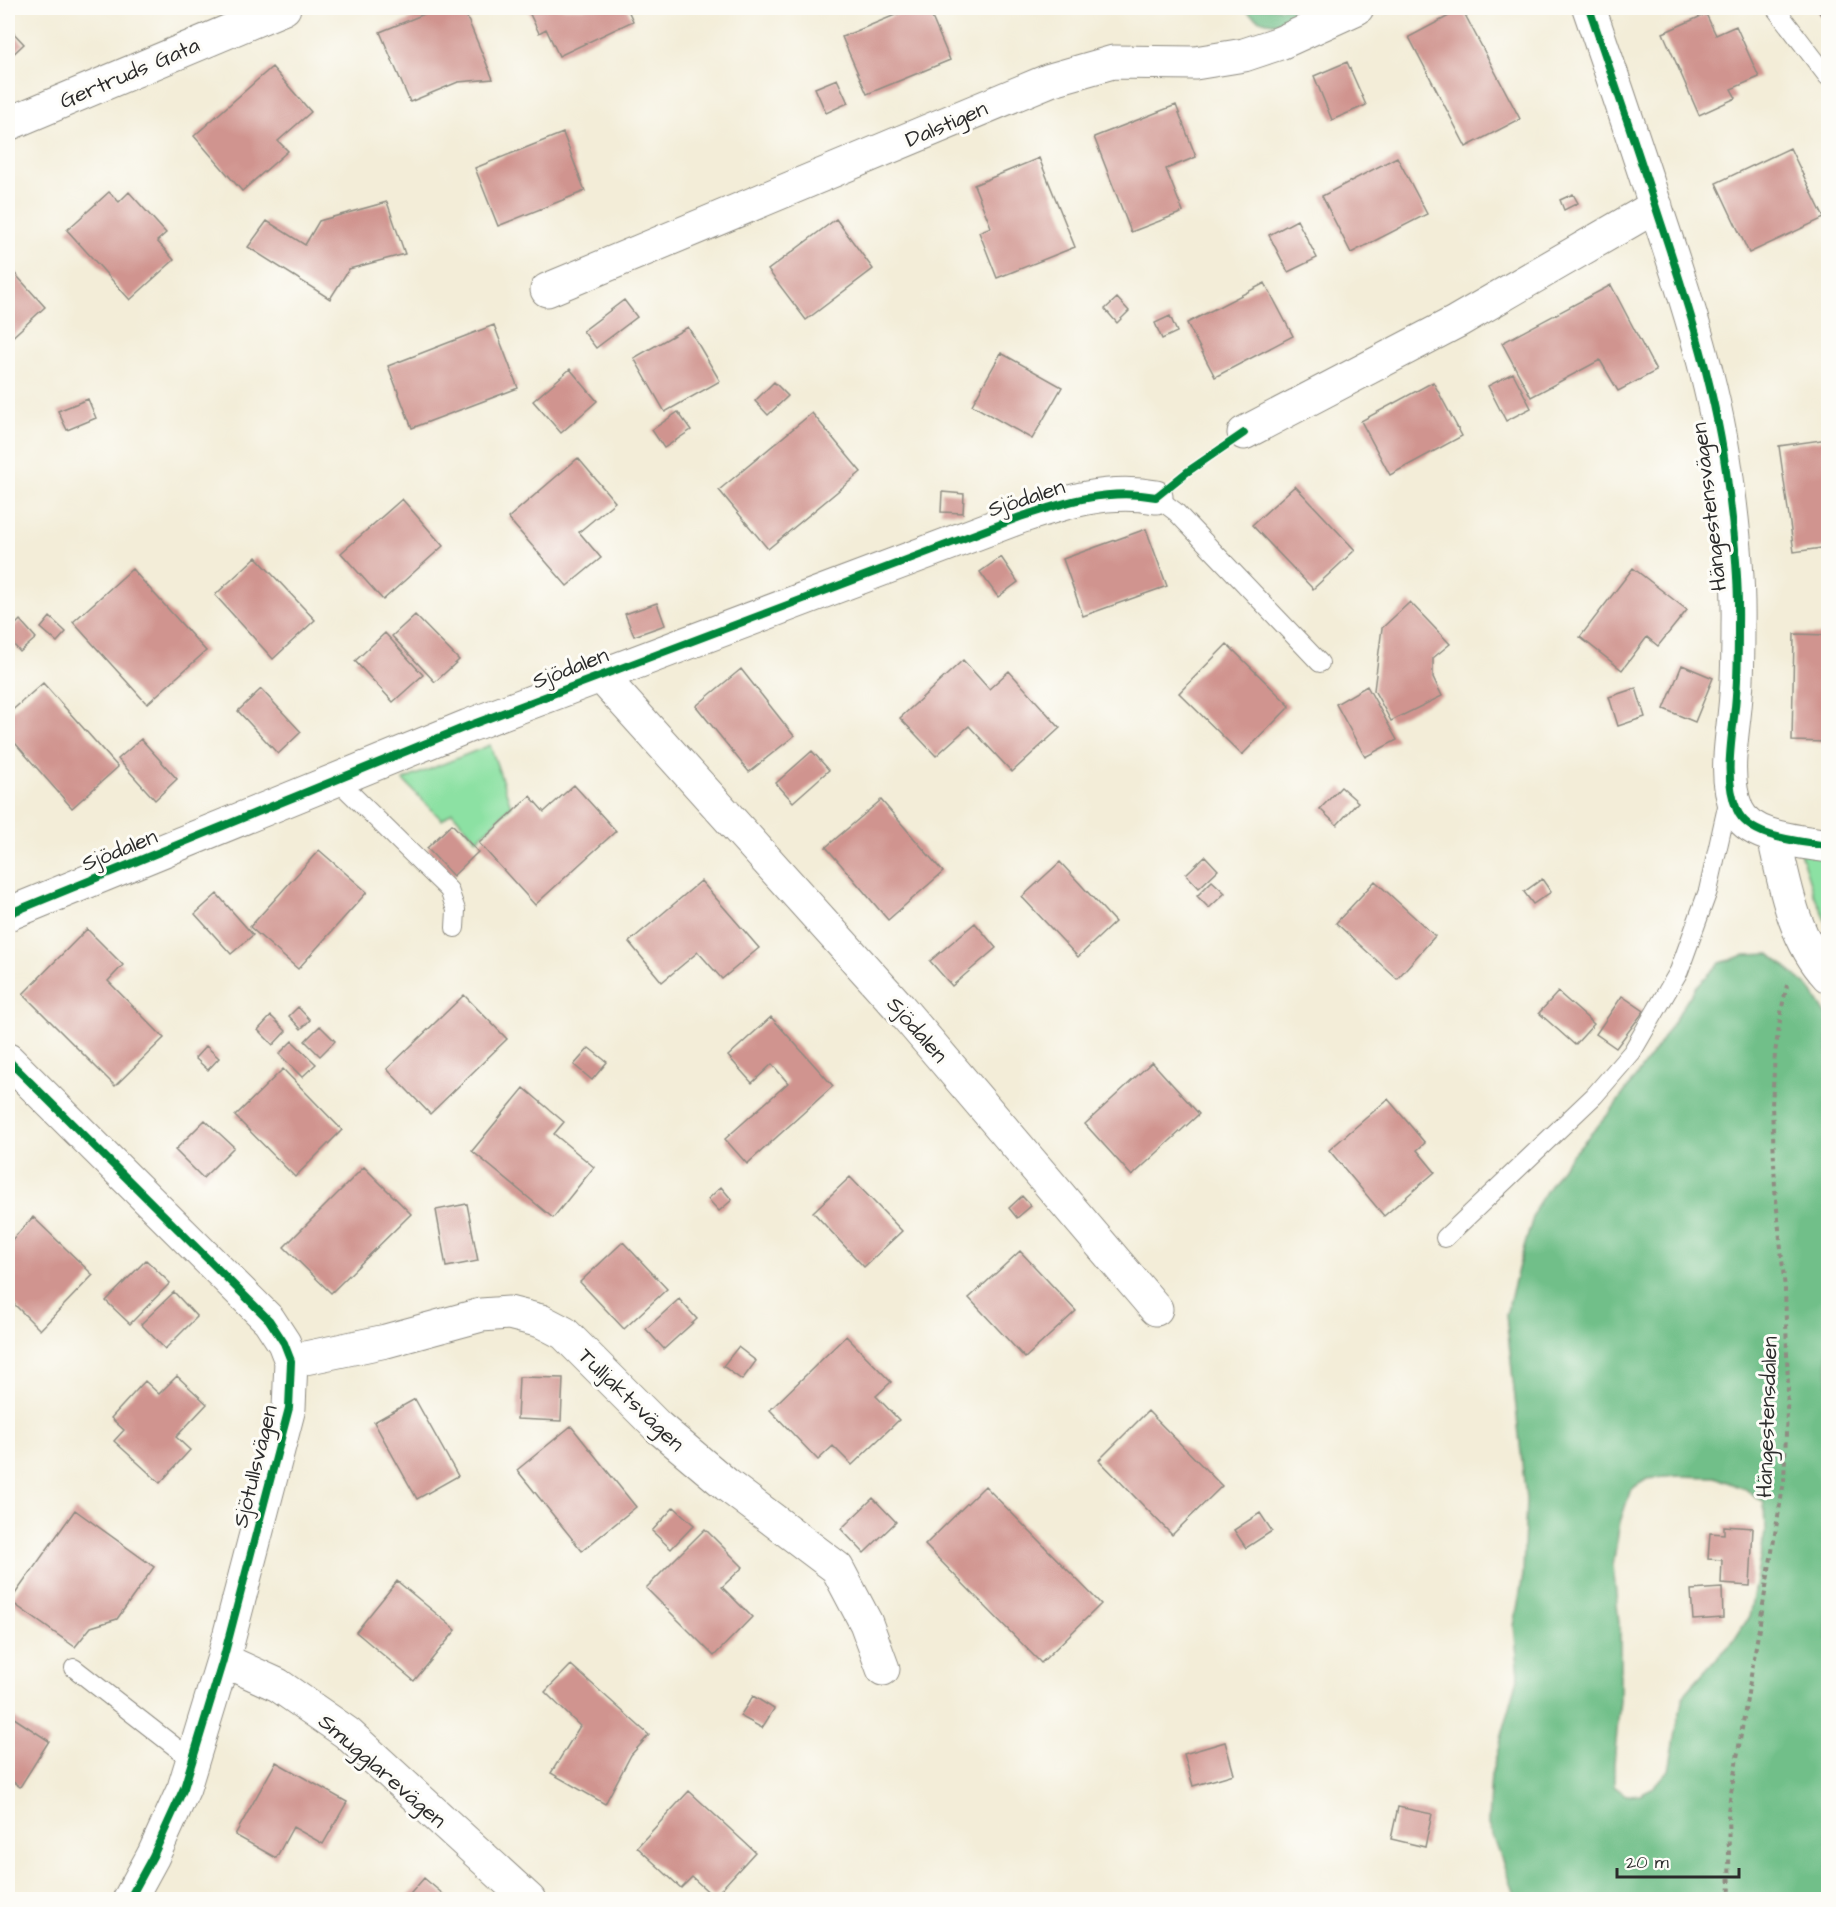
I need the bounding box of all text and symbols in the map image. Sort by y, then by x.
street label: Gertruds Gata [55,30,204,117]
street label: Dalstigen [901,93,993,156]
street label: Hängestensvägen [1684,421,1736,593]
street label: Sjödalen [984,471,1069,525]
street label: Sjödalen [528,640,613,697]
street label: Sjödalen [77,821,162,880]
street label: Sjödalen [879,990,955,1070]
street label: Hängestensdalen [1749,1336,1787,1498]
street label: Tulljaktsvägen [570,1341,691,1460]
street label: Sjötullsvägen [225,1402,287,1531]
street label: Smugglarevägen [311,1707,453,1836]
scale bar [1617,1841,1738,1879]
text: 20 m [1626,1850,1669,1875]

